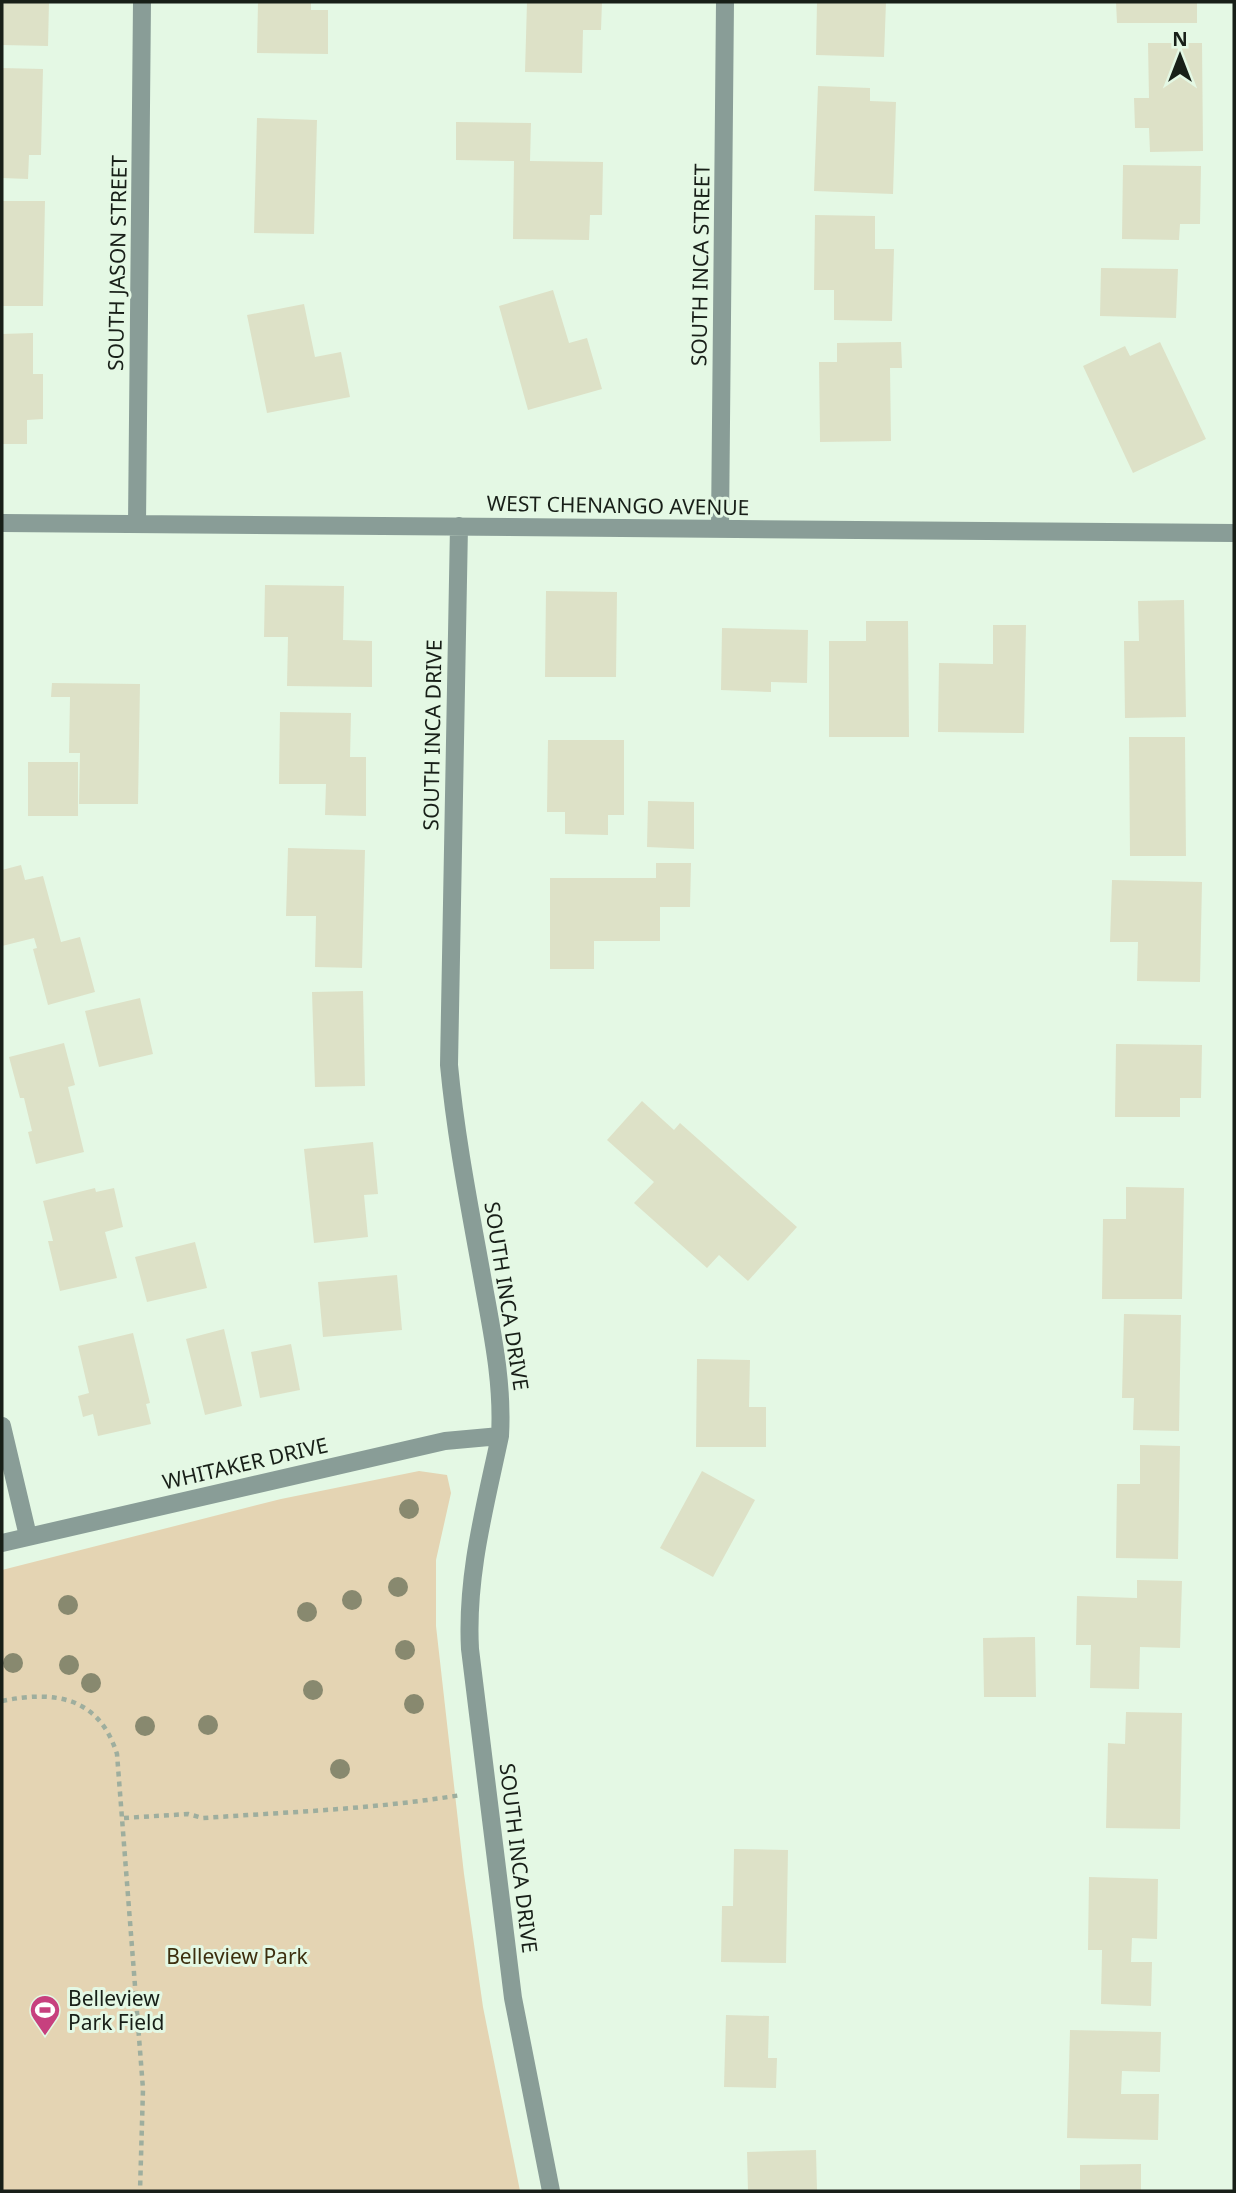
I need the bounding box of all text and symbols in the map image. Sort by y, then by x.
north arrow [1145,21,1215,91]
text: N [1172,26,1188,52]
street label: SOUTH JASON STREET [101,155,133,371]
street label: SOUTH INCA STREET [684,163,716,366]
street label: WEST CHENANGO AVENUE [486,489,750,521]
street label: SOUTH INCA DRIVE [416,639,448,831]
street label: SOUTH INCA DRIVE [478,1199,536,1393]
street label: WHITAKER DRIVE [160,1430,330,1496]
street label: SOUTH INCA DRIVE [493,1762,545,1954]
park label: Belleview Park [166,1942,309,1970]
place label: Belleview Park Field [68,1984,164,2036]
sports icon: Belleview Park Field [28,1993,62,2037]

